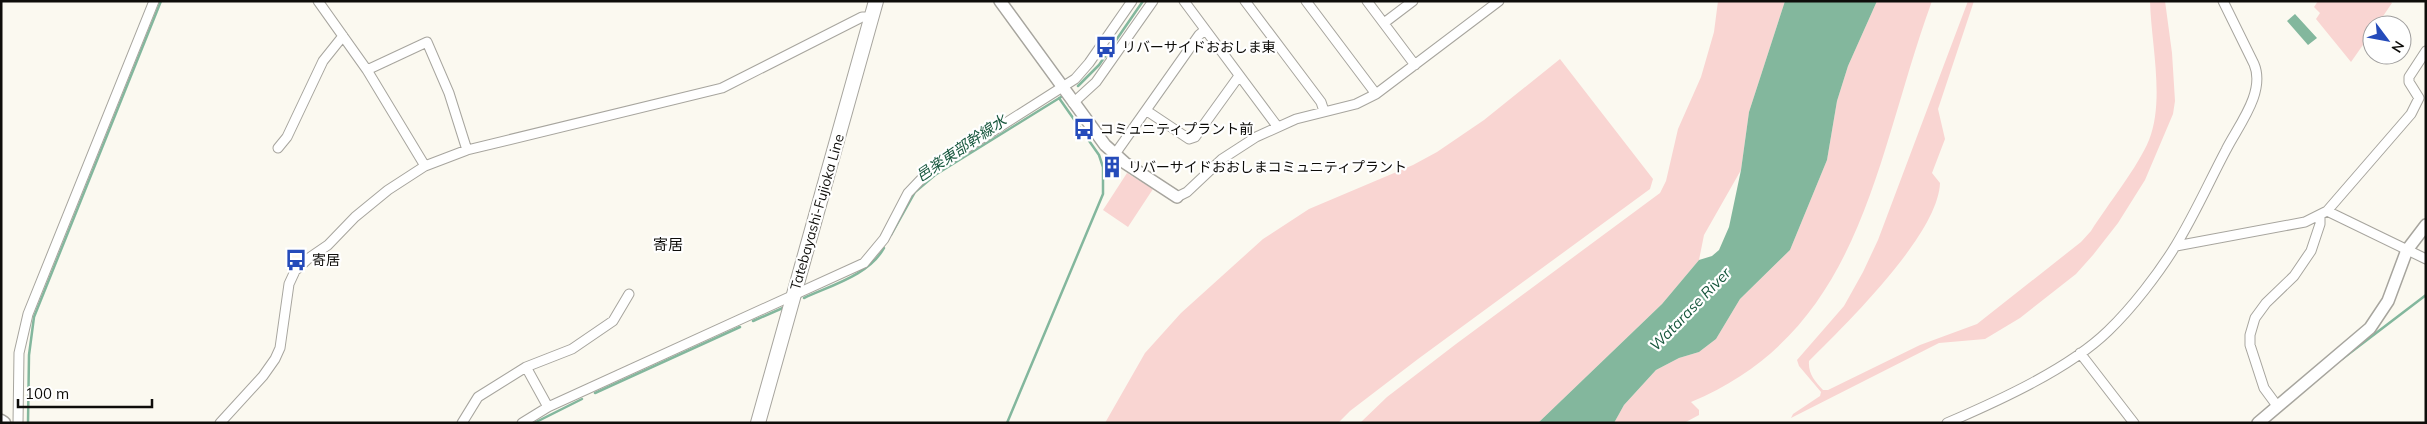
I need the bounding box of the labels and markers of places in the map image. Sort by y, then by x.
bus stop icon: リバーサイドおおしま東 [1093,34,1119,60]
place label: リバーサイドおおしま東 [1122,38,1276,56]
bus stop icon: コミュニティプラント前 [1071,116,1097,142]
place label: コミュニティプラント前 [1100,120,1253,138]
building icon: リバーサイドおおしまコミュニティプラント [1099,154,1125,180]
place label: リバーサイドおおしまコミュニティプラント [1128,158,1407,176]
bus stop icon: 寄居 [283,247,309,273]
place label: 寄居 [312,251,340,269]

